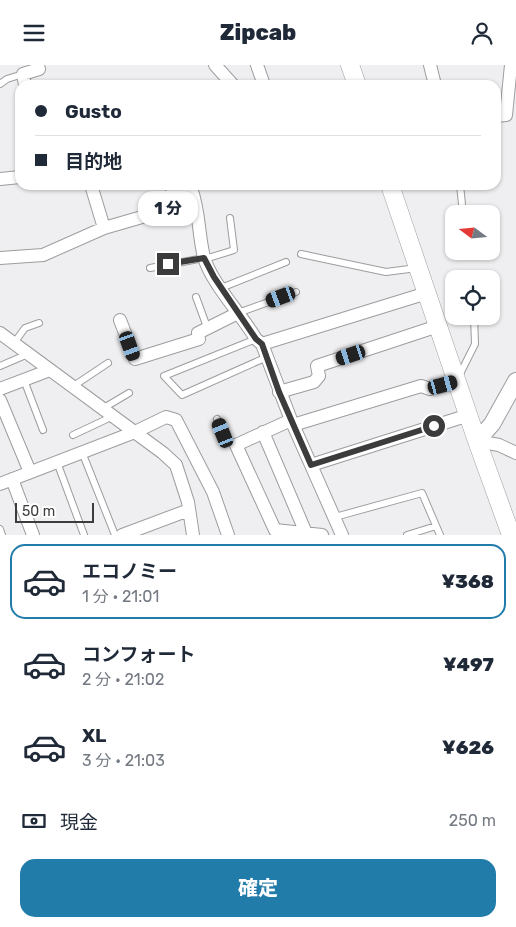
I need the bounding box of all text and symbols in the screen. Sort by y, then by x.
icon: menu [20,19,48,47]
text: Zipcab [220,19,296,46]
icon: person [468,19,496,47]
text: Gusto [65,100,122,123]
text: 目的地 [65,150,122,173]
callout: 1 分 [138,191,198,227]
text: 1 分 [154,199,182,218]
north arrow [445,205,500,260]
map controls [445,205,500,325]
route end [157,253,179,275]
button: locate [445,270,500,325]
car [264,285,297,309]
car [117,329,142,363]
car [334,343,367,367]
car [426,374,459,396]
route start [423,415,445,437]
car [210,416,235,450]
scale bar [15,499,94,523]
text: 50 m [22,503,55,520]
icon: car [22,559,67,604]
text: エコノミー [82,560,177,583]
text: ¥368 [441,570,494,593]
text: 1 分 · 21:01 [82,587,159,606]
icon: car [22,642,67,687]
text: コンフォート [82,643,195,666]
text: ¥497 [443,653,494,676]
text: 2 分 · 21:02 [82,670,164,689]
text: XL [82,724,106,747]
icon: car [22,725,67,770]
text: ¥626 [442,736,494,759]
text: 3 分 · 21:03 [82,751,165,770]
icon: cash [20,807,48,835]
text: 現金 [60,811,98,834]
text: 250 m [449,811,496,830]
button: 確定 [20,859,496,917]

